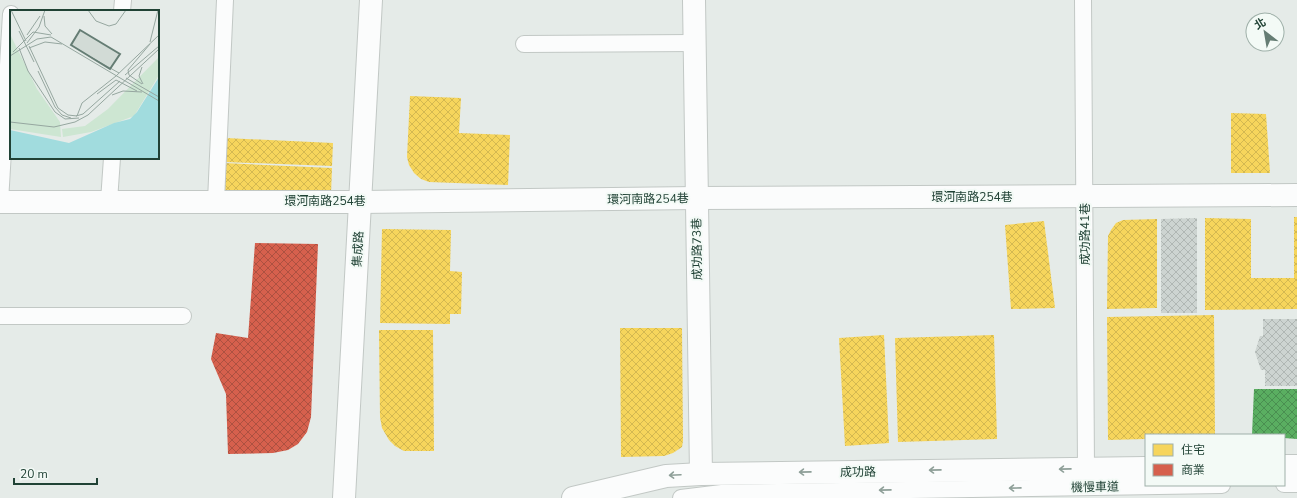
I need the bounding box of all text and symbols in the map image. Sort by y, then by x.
inset map [10,10,159,159]
north arrow [1245,12,1285,52]
text: 北 [1252,15,1269,33]
street label: 環河南路254巷 [931,189,1013,205]
street label: 環河南路254巷 [607,190,689,208]
street label: 環河南路254巷 [284,193,366,209]
street label: 成功路41巷 [1077,203,1093,265]
street label: 成功路73巷 [688,218,706,280]
street label: 集成路 [349,231,367,267]
legend [1145,434,1285,486]
text: 住宅 [1181,442,1205,458]
scale bar [14,460,97,486]
text: 商業 [1181,462,1205,478]
street label: 成功路 [840,464,876,480]
one-way arrow [1059,465,1072,472]
text: 20 m [20,466,48,482]
one-way arrow [929,467,942,474]
one-way arrow [799,468,812,476]
one-way arrow [669,472,682,479]
street label: 機慢車道 [1071,479,1119,495]
one-way arrow [1009,484,1022,492]
one-way arrow [879,486,892,494]

